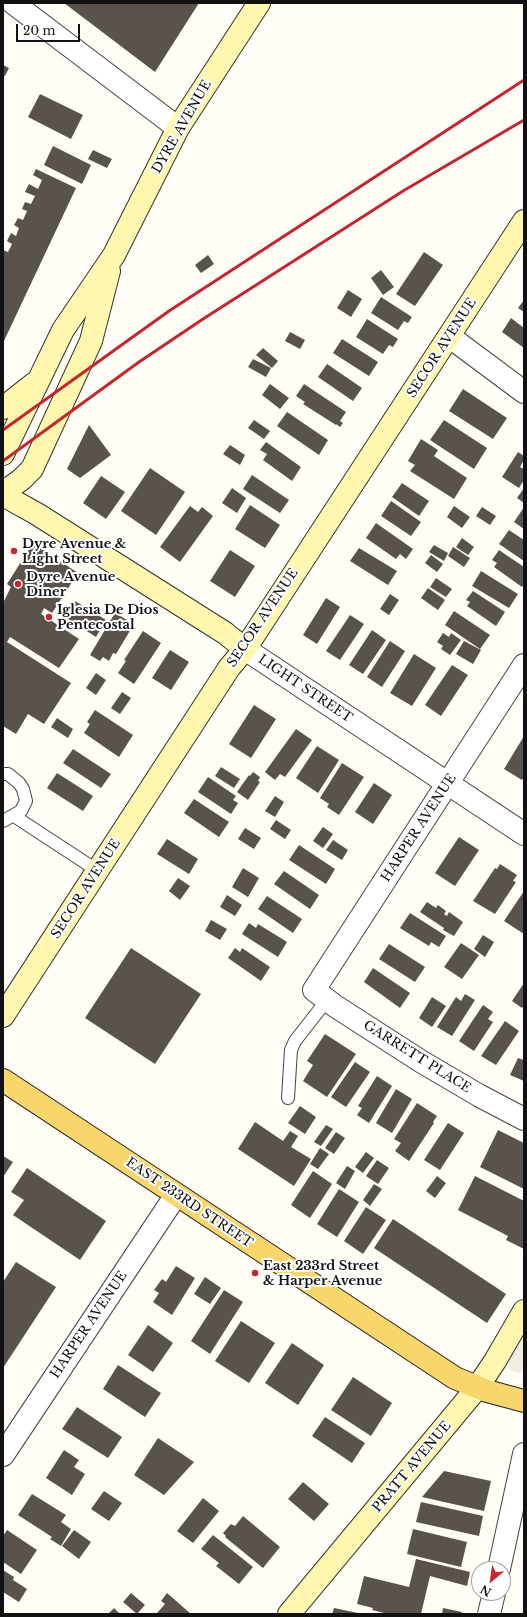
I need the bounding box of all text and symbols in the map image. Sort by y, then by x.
scale bar [18,16,82,42]
text: 20 m [23,23,55,38]
street label: DYRE AVENUE [149,78,215,176]
street label: SECOR AVENUE [404,295,480,401]
place label: Dyre Avenue & Light Street [22,536,126,567]
marker: Dyre Avenue & Light Street [9,546,19,556]
street label: SECOR AVENUE [224,566,302,670]
place label: Dyre Avenue Diner [26,569,115,600]
marker: Dyre Avenue Diner [13,579,23,589]
place label: Iglesia De Dios Pentecostal [57,602,158,633]
marker: Iglesia De Dios Pentecostal [44,612,54,622]
street label: LIGHT STREET [255,652,355,726]
street label: HARPER AVENUE [378,771,460,885]
street label: SECOR AVENUE [48,836,124,942]
street label: GARRETT PLACE [360,1018,474,1096]
street label: EAST 233RD STREET [123,1155,255,1251]
place label: East 233rd Street & Harper Avenue [263,1258,382,1289]
marker: East 233rd Street & Harper Avenue [250,1268,260,1278]
street label: HARPER AVENUE [47,1269,131,1381]
street label: PRATT AVENUE [369,1418,455,1516]
north arrow [471,1561,511,1601]
text: N [478,1582,494,1599]

